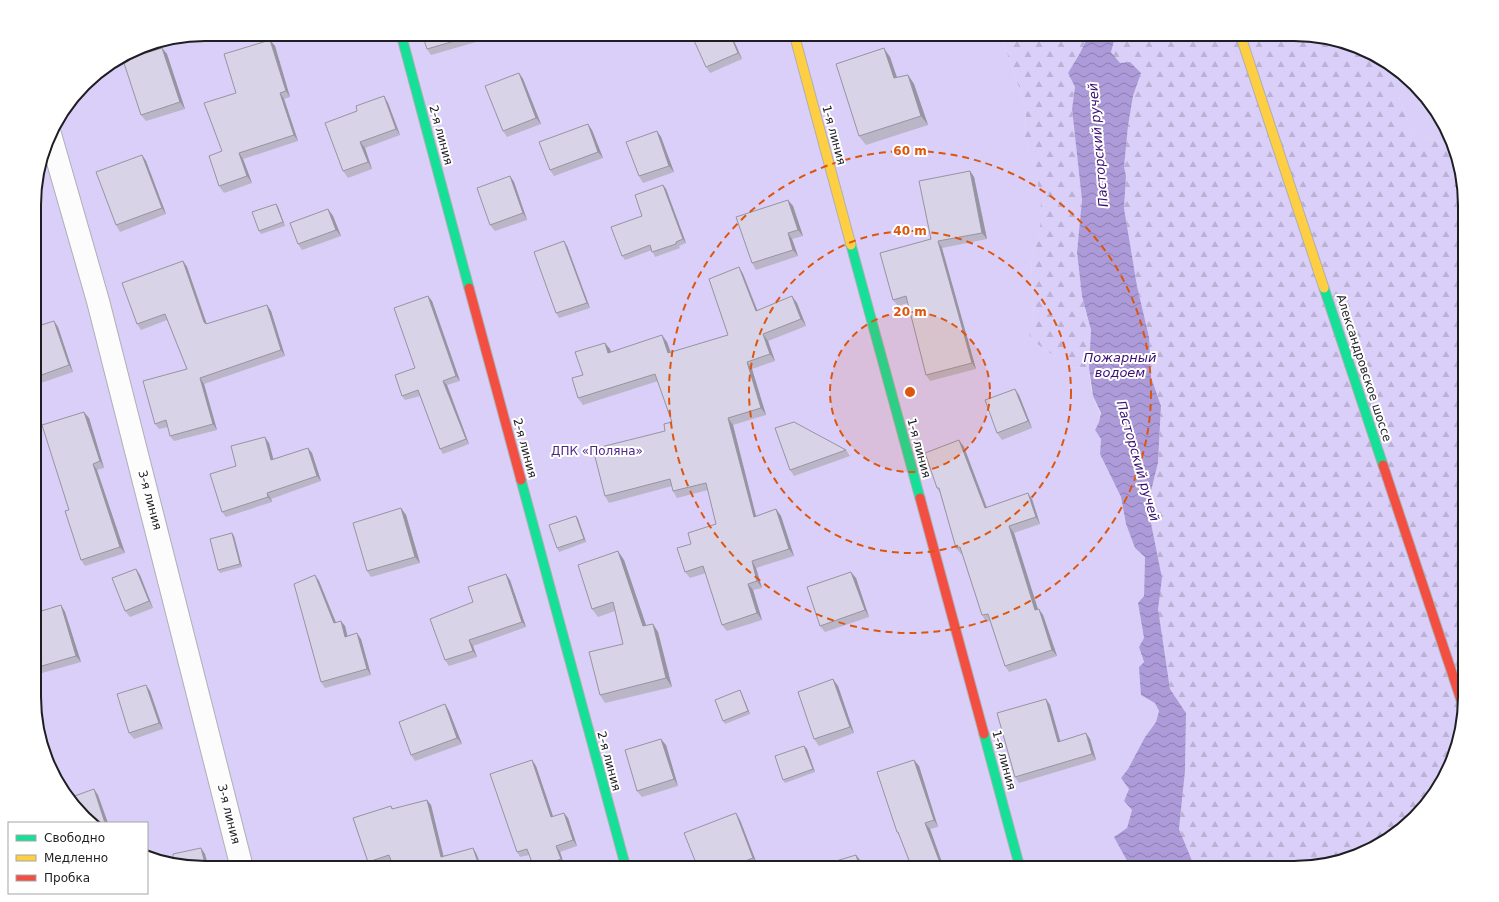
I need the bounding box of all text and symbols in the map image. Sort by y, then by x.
water label: Пасторский ручей [1085,82,1111,208]
street label: 2-я линия [426,104,456,166]
street label: 1-я линия [819,104,849,166]
text: 60 m [893,144,927,158]
text: 40 m [893,224,927,238]
street label: Александровское шоссе [1334,293,1394,443]
text: 20 m [893,305,927,319]
water label: Пожарный водоем [1084,350,1156,380]
centre of rings [903,385,917,399]
water label: Пасторский ручей [1114,399,1162,523]
street label: 2-я линия [510,417,540,479]
street label: 1-я линия [904,417,934,479]
park label: ДПК «Поляна» [551,444,643,458]
street label: 3-я линия [135,469,165,531]
street label: 1-я линия [989,729,1019,791]
street label: 2-я линия [594,730,624,792]
street label: 3-я линия [215,783,243,845]
legend [8,822,148,894]
text: Свободно [44,831,105,845]
text: Медленно [44,851,108,865]
text: Пробка [44,871,90,885]

